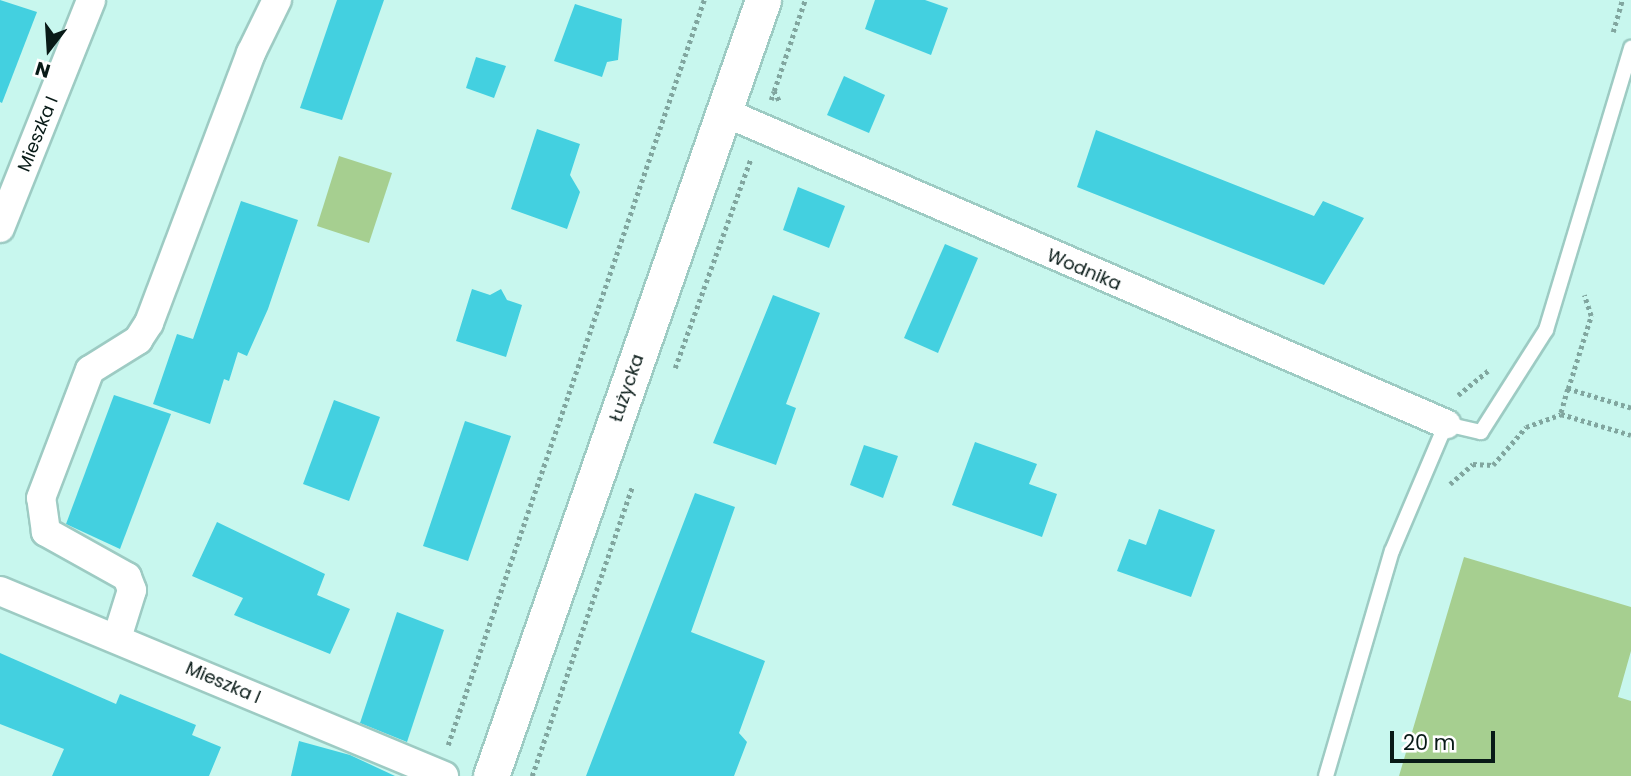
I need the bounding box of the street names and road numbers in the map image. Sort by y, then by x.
street label: Mieszka I [13,93,63,175]
street label: Wodnika [1044,245,1124,295]
street label: Łużycka [605,351,649,425]
street label: Mieszka I [182,658,264,708]

